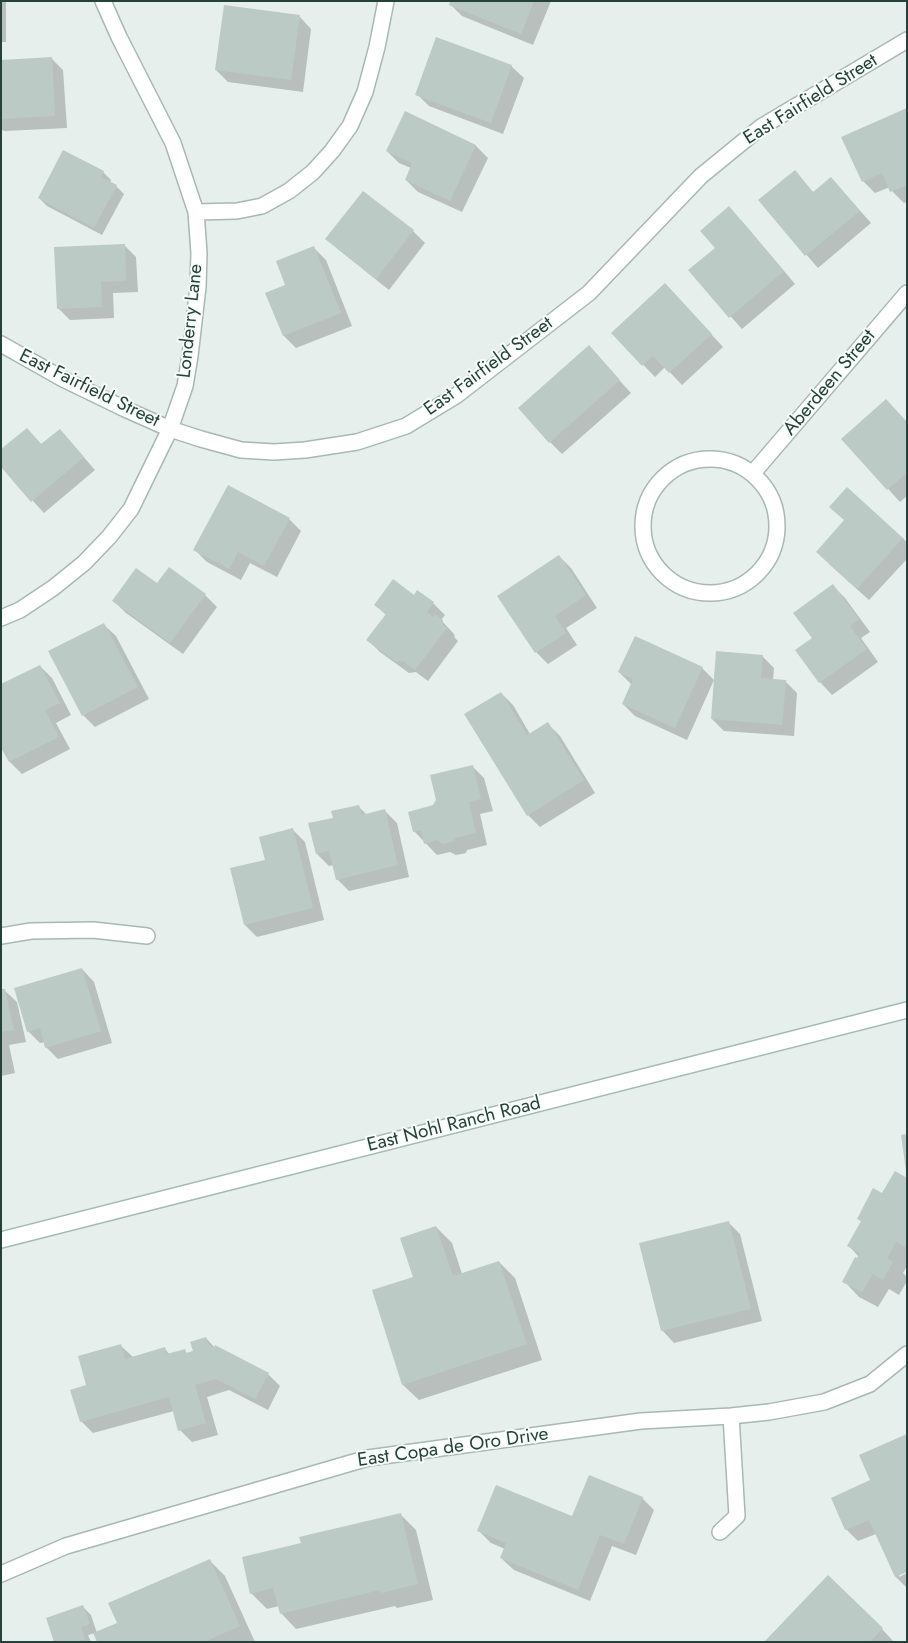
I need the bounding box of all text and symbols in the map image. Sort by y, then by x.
street label: East Fairfield Street [740,50,882,150]
street label: Londerry Lane [174,263,208,379]
street label: East Fairfield Street [420,313,558,421]
street label: Aberdeen Street [779,325,881,441]
street label: East Fairfield Street [15,345,163,433]
street label: East Nohl Ranch Road [365,1092,543,1158]
street label: East Copa de Oro Drive [356,1423,550,1473]

